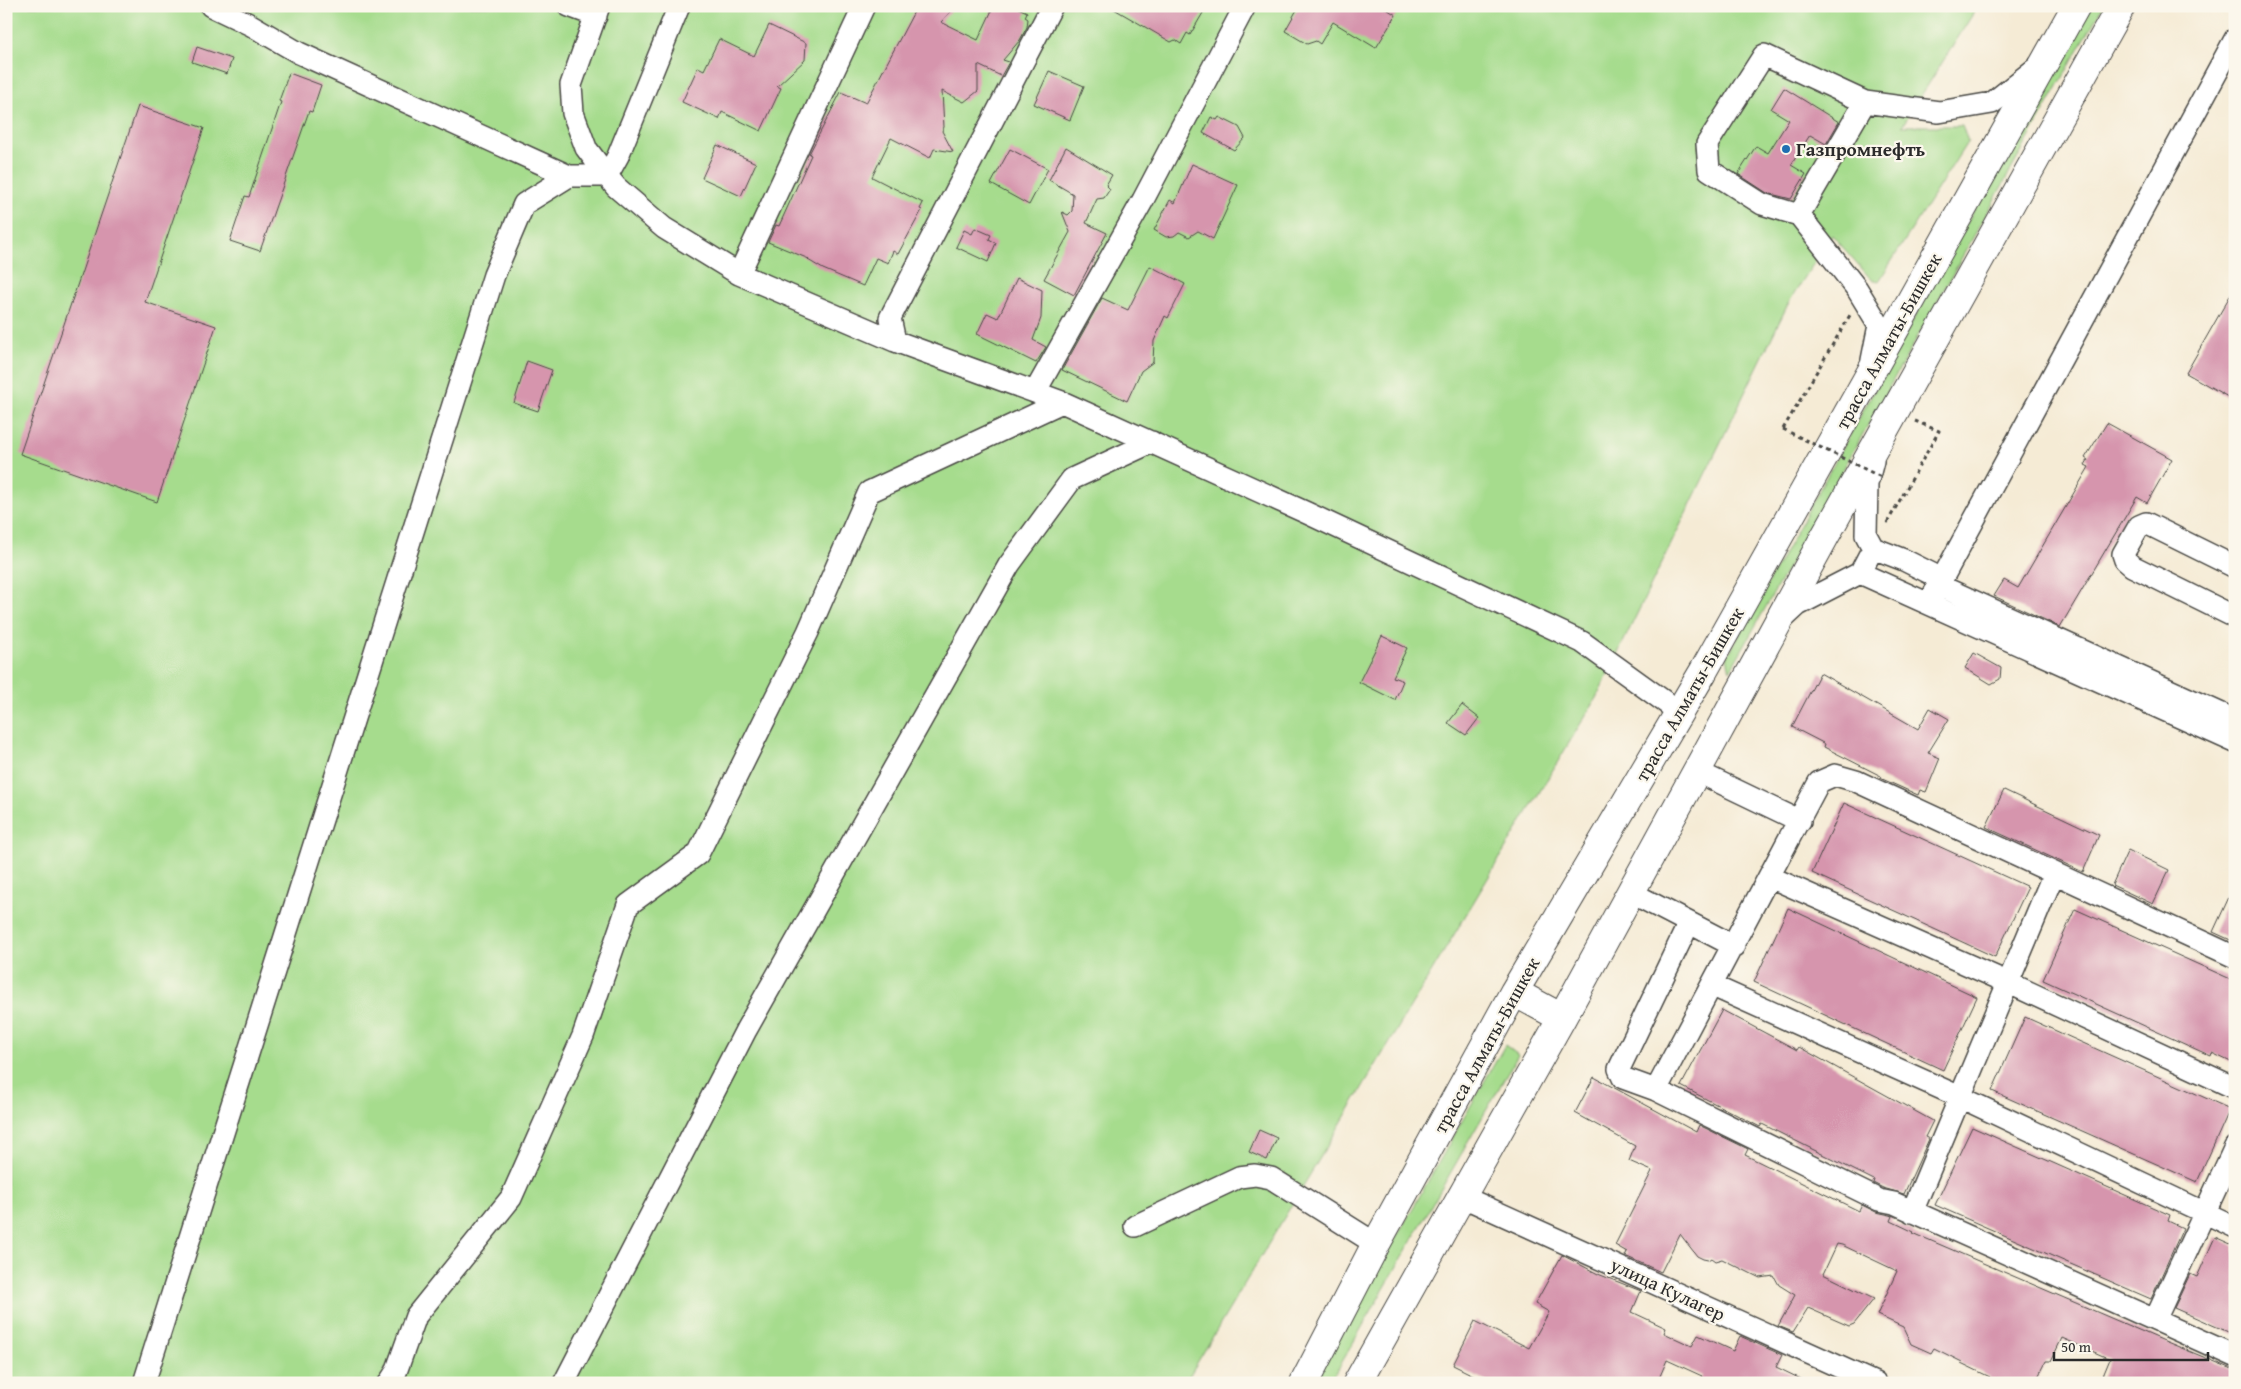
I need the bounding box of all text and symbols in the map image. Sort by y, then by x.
place label: Газпромнефть [1796,135,1926,163]
marker: Газпромнефть [1780,143,1792,155]
street label: трасса Алматы-Бишкек [1828,248,1948,434]
street label: трасса Алматы-Бишкек [1628,601,1751,786]
street label: трасса Алматы-Бишкек [1426,952,1546,1138]
street label: улица Кулагер [1605,1250,1730,1328]
scale bar [2054,1329,2207,1361]
text: 50 m [2061,1336,2092,1357]

